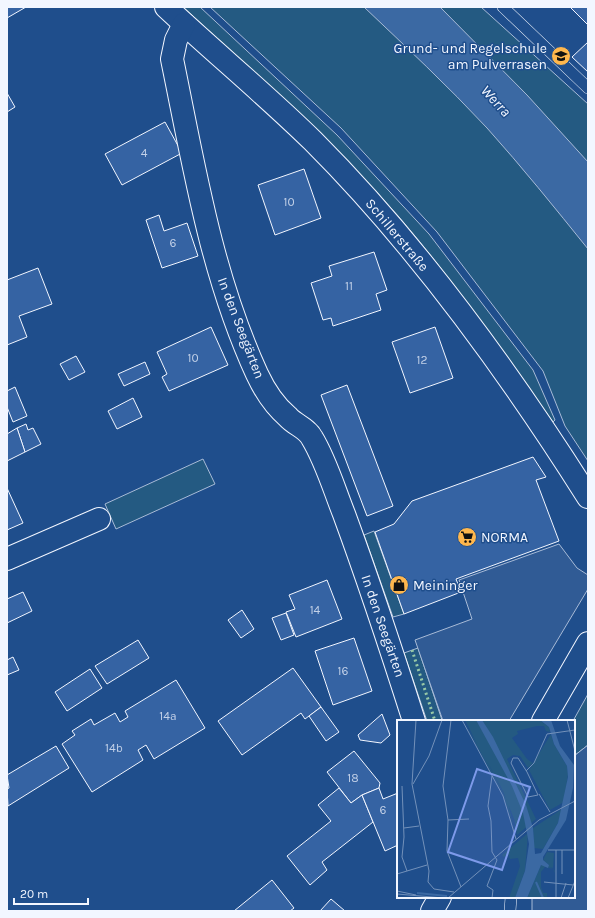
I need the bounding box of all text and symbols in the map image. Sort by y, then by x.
place label: Grund- und Regelschule am Pulverrasen [394,40,547,73]
school or university icon: Grund- und Regelschule am Pulverrasen [550,45,572,67]
water label: Werra [477,82,515,120]
house number: 4 [141,146,148,160]
house number: 10 [283,195,295,209]
street label: Schillerstraße [362,195,432,275]
house number: 6 [170,236,177,250]
street label: In den Seegärten [214,275,268,381]
house number: 11 [345,279,353,293]
house number: 10 [187,351,199,365]
house number: 12 [417,353,428,367]
supermarket icon: NORMA [456,526,478,548]
place label: NORMA [481,529,528,546]
street label: In den Seegärten [357,572,409,680]
shop icon: Meininger [388,574,410,596]
place label: Meininger [413,577,478,594]
house number: 14 [310,603,321,617]
house number: 16 [338,664,349,678]
house number: 14a [159,709,177,723]
inset map [397,720,575,898]
house number: 14b [105,741,123,755]
house number: 18 [347,771,359,785]
house number: 6 [380,803,387,817]
scale bar [14,880,88,906]
text: 20 m [20,887,48,901]

